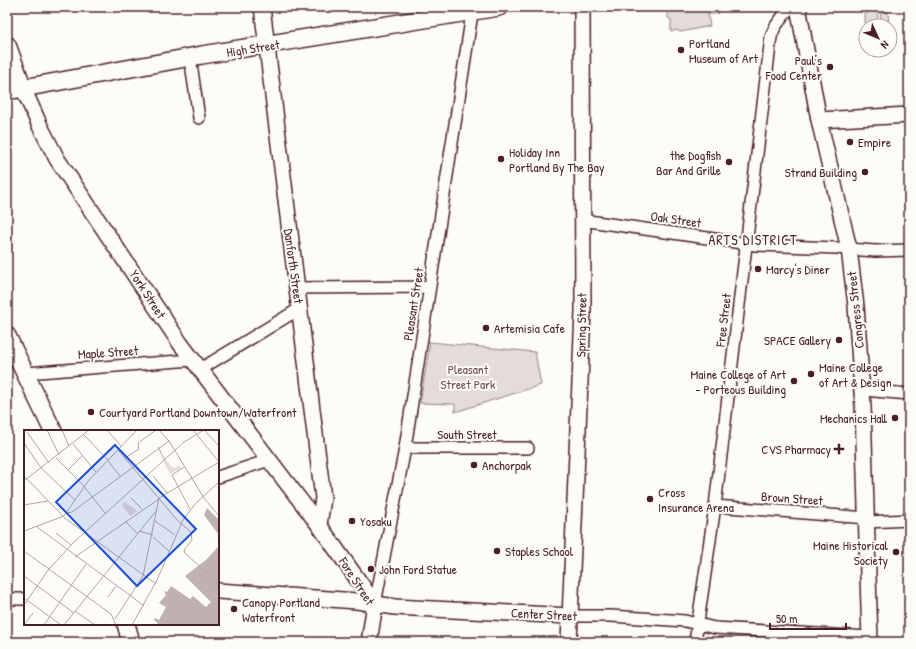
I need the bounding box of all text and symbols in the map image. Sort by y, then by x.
north arrow [858,18,898,58]
place label: Portland Museum of Art [689,34,758,67]
street label: High Street [225,35,281,61]
text: N [878,38,892,52]
marker: Portland Museum of Art [676,45,686,55]
place label: Paul's Food Center [765,51,822,84]
marker: Paul's Food Center [825,62,835,72]
place label: Empire [858,133,891,151]
marker: Empire [845,137,855,147]
place label: Holiday Inn Portland By The Bay [509,143,605,176]
place label: the Dogfish Bar And Grille [656,146,722,179]
marker: Holiday Inn Portland By The Bay [496,154,506,164]
marker: the Dogfish Bar And Grille [724,157,734,167]
place label: Strand Building [785,163,857,181]
marker: Strand Building [860,167,870,177]
street label: Oak Street [650,207,703,232]
street label: Danforth Street [280,227,308,305]
district label: ARTS DISTRICT [708,230,798,249]
place label: Marcy's Diner [766,260,830,278]
marker: Marcy's Diner [753,264,763,274]
street label: York Street [126,266,171,322]
street label: Pleasant Street [398,266,428,342]
street label: Congress Street [842,270,868,349]
street label: Spring Street [571,292,591,357]
street label: Free Street [711,292,735,349]
place label: Artemisia Cafe [494,319,565,337]
marker: Artemisia Cafe [481,323,491,333]
place label: SPACE Gallery [764,331,831,349]
marker: SPACE Gallery [834,335,844,345]
street label: Maple Street [77,341,139,363]
place label: Maine College of Art & Design [819,358,892,391]
park label: Pleasant Street Park [440,360,496,393]
place label: Maine College of Art – Porteous Building [690,365,787,398]
marker: Maine College of Art & Design [806,369,816,379]
marker: Maine College of Art – Porteous Building [789,376,799,386]
place label: Courtyard Portland Downtown/Waterfront [99,403,297,421]
marker: Courtyard Portland Downtown/Waterfront [86,407,96,417]
place label: Mechanics Hall [820,409,887,427]
marker: Mechanics Hall [890,413,900,423]
street label: South Street [437,425,497,443]
inset map [24,430,219,625]
place label: CVS Pharmacy [761,440,831,458]
marker: CVS Pharmacy [834,444,844,454]
place label: Anchorpak [482,456,532,474]
marker: Anchorpak [469,460,479,470]
place label: Cross Insurance Arena [658,483,734,516]
street label: Brown Street [760,487,824,509]
marker: Cross Insurance Arena [645,494,655,504]
place label: Yosaku [360,512,392,530]
marker: Yosaku [347,516,357,526]
place label: Maine Historical Society [813,536,889,569]
place label: Staples School [505,542,574,560]
marker: Staples School [492,546,502,556]
marker: Maine Historical Society [891,547,901,557]
street label: Fore Street [334,553,379,609]
place label: John Ford Statue [379,560,457,578]
marker: John Ford Statue [366,564,376,574]
place label: Canopy Portland Waterfront [242,593,320,626]
street label: Center Street [511,603,578,625]
marker: Canopy Portland Waterfront [229,604,239,614]
scale bar [770,605,846,631]
text: 50 m [776,610,797,627]

